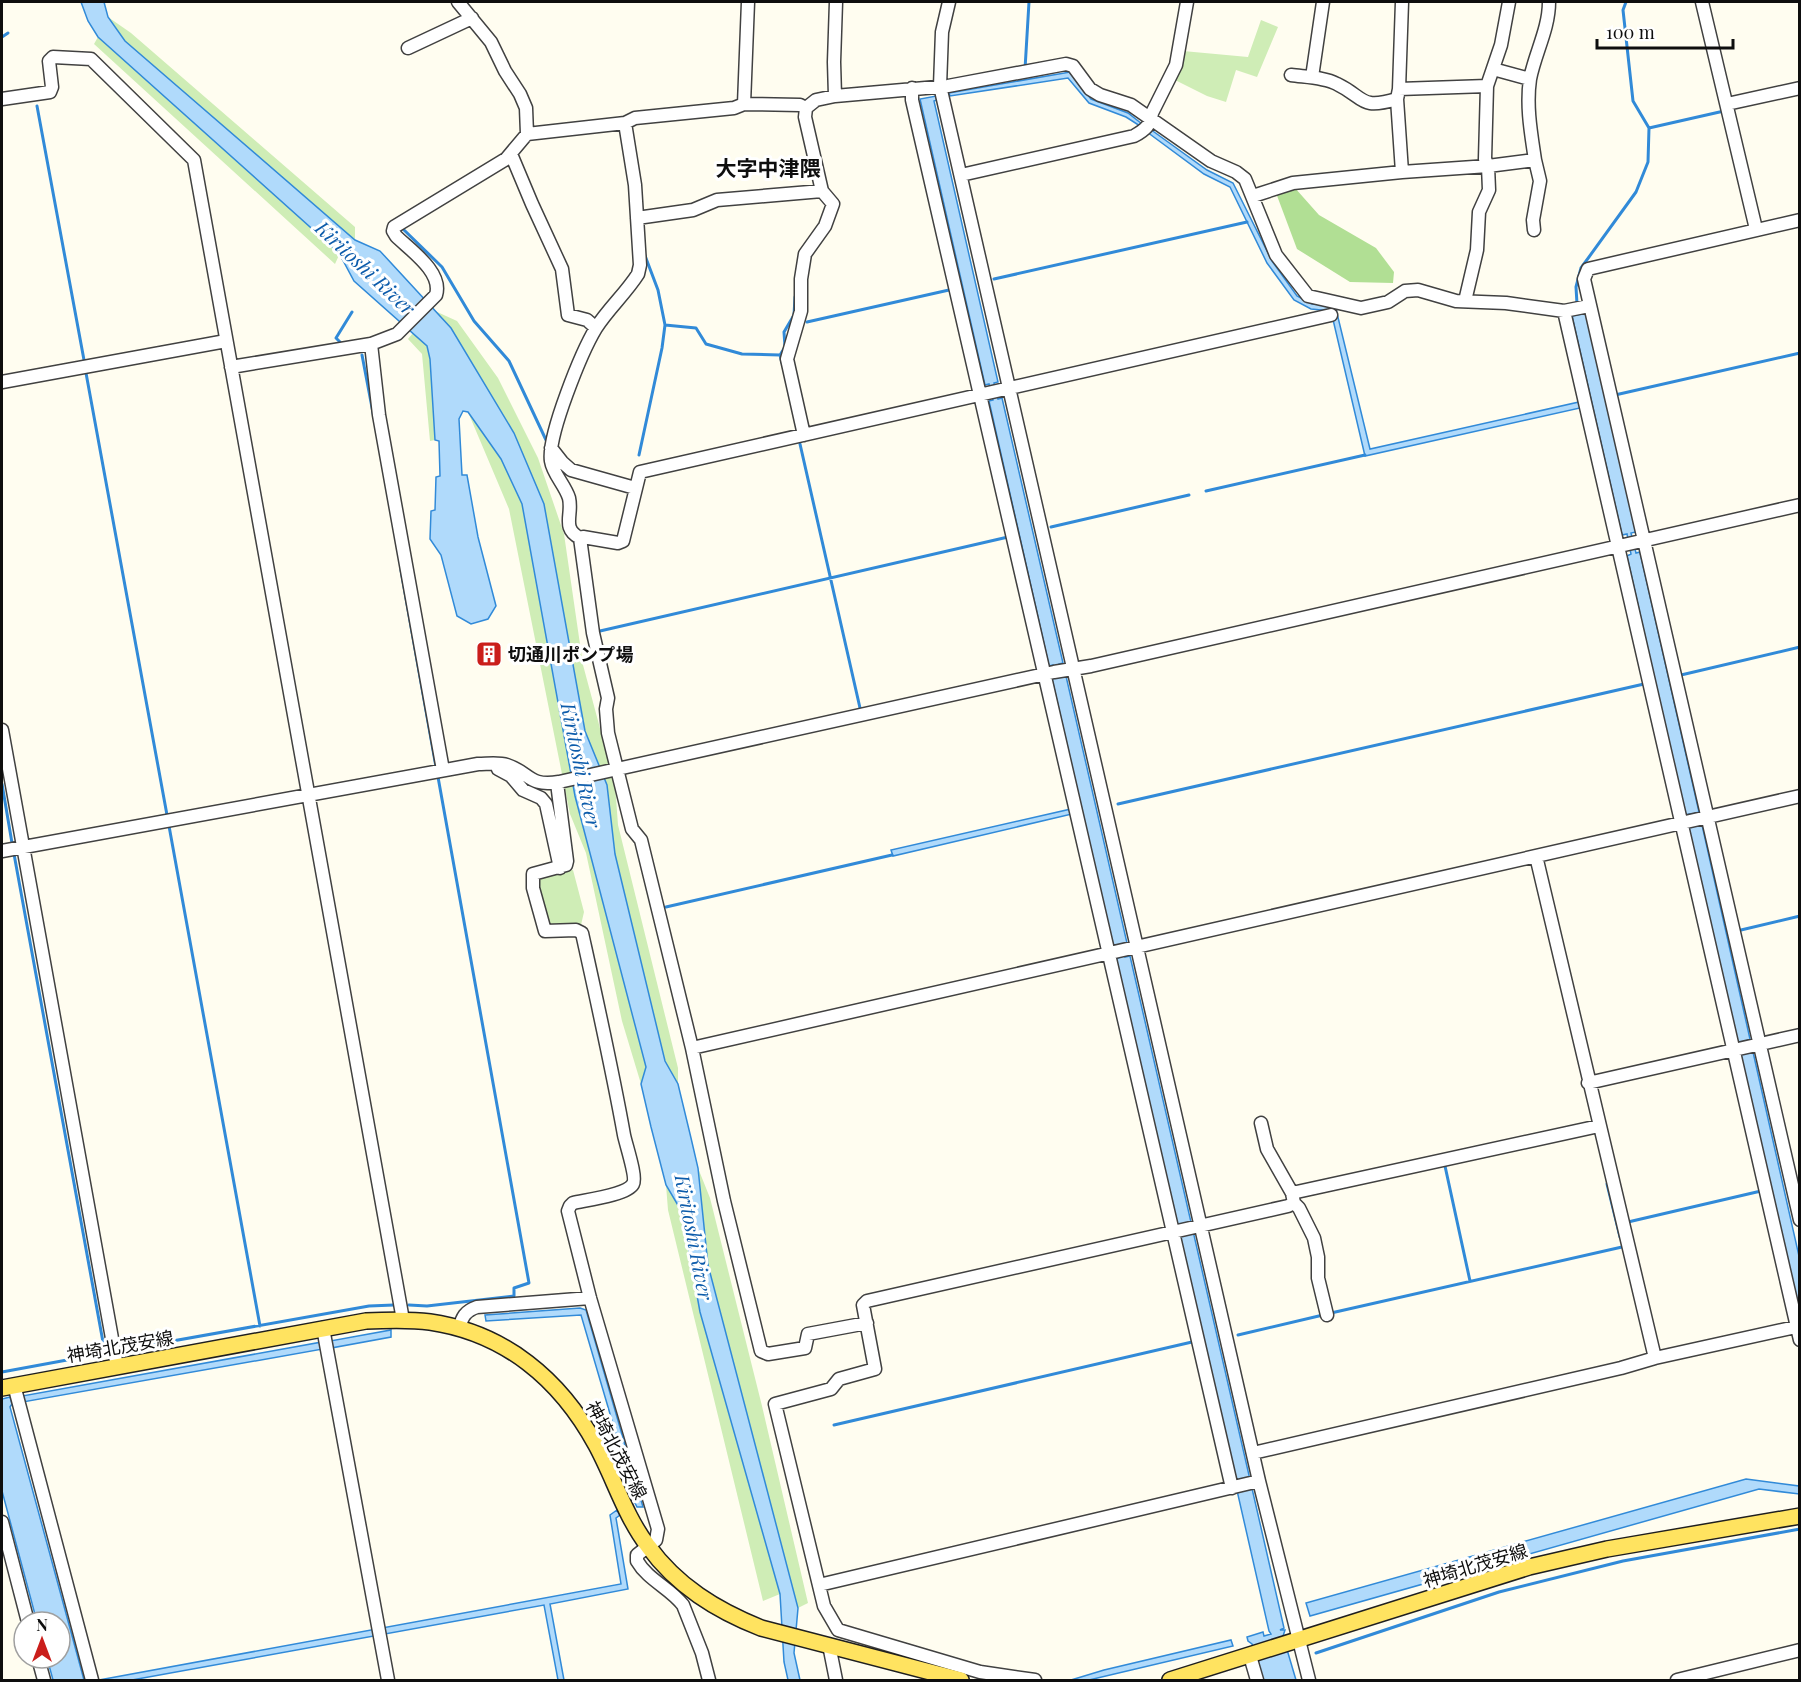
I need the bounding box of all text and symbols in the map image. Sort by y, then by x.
scale bar [1597,12,1734,50]
text: 100 m [1606,20,1655,44]
district label: 大字中津隈 [716,153,821,181]
water label: Kiritoshi River [310,213,423,321]
building icon: 切通川ポンプ場 [474,639,504,669]
place label: 切通川ポンプ場 [508,642,633,666]
water label: Kiritoshi River [555,699,609,831]
water label: Kiritoshi River [669,1171,721,1303]
street label: 神埼北茂安線 [65,1325,175,1367]
street label: 神埼北茂安線 [581,1397,653,1503]
street label: 神埼北茂安線 [1420,1538,1530,1592]
north arrow [12,1610,72,1670]
text: N [36,1614,48,1635]

